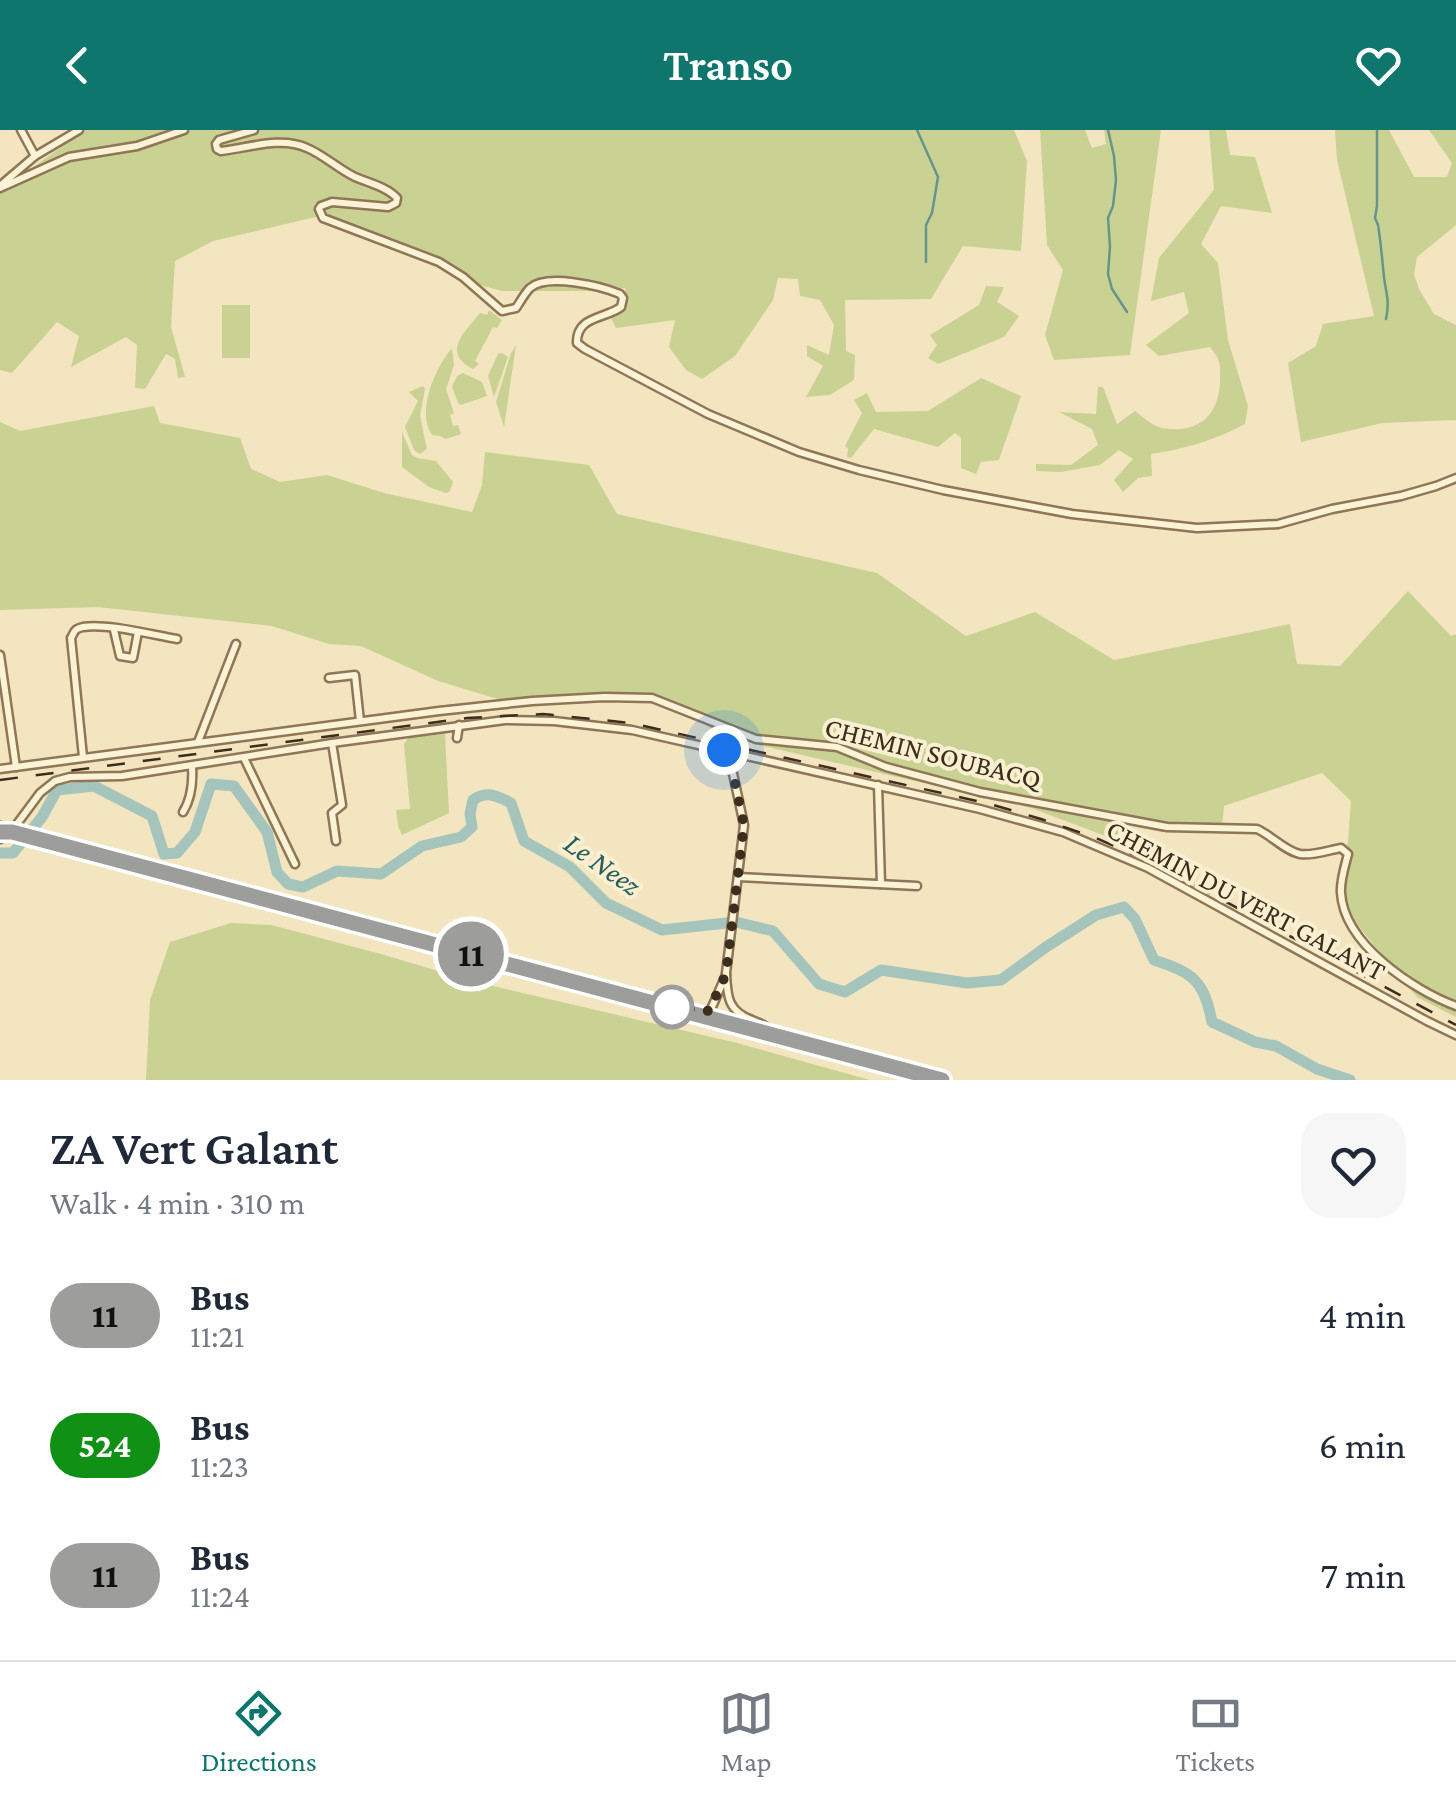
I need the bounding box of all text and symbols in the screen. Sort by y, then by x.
icon: back [50,38,105,93]
icon: heart [1351,38,1406,93]
text: Transo [663,40,793,90]
street label: CHEMIN SOUBACQ [822,711,1045,795]
your location [699,725,749,775]
street label: CHEMIN DU VERT GALANT [1101,813,1391,987]
water label: Le Neez [558,826,648,902]
line badge: 11 [426,922,516,986]
text: 11 [458,935,484,974]
unlabelled marker [651,986,693,1028]
button: heart [1301,1113,1406,1218]
text: ZA Vert Galant [50,1121,338,1174]
text: Walk · 4 min · 310 m [50,1185,305,1221]
text: Bus [190,1276,249,1318]
text: 4 min [1319,1294,1406,1336]
text: 11 [92,1296,118,1335]
text: 11:21 [190,1318,244,1354]
text: Bus [190,1406,249,1448]
text: 6 min [1319,1424,1406,1466]
text: 524 [78,1426,132,1465]
text: 11:23 [190,1448,249,1484]
text: Bus [190,1536,249,1578]
text: 7 min [1320,1554,1406,1596]
text: 11 [92,1556,118,1595]
text: 11:24 [190,1578,250,1614]
tab: Directions [201,1686,317,1777]
tab: Map [719,1686,774,1777]
tab: Tickets [1176,1686,1255,1777]

